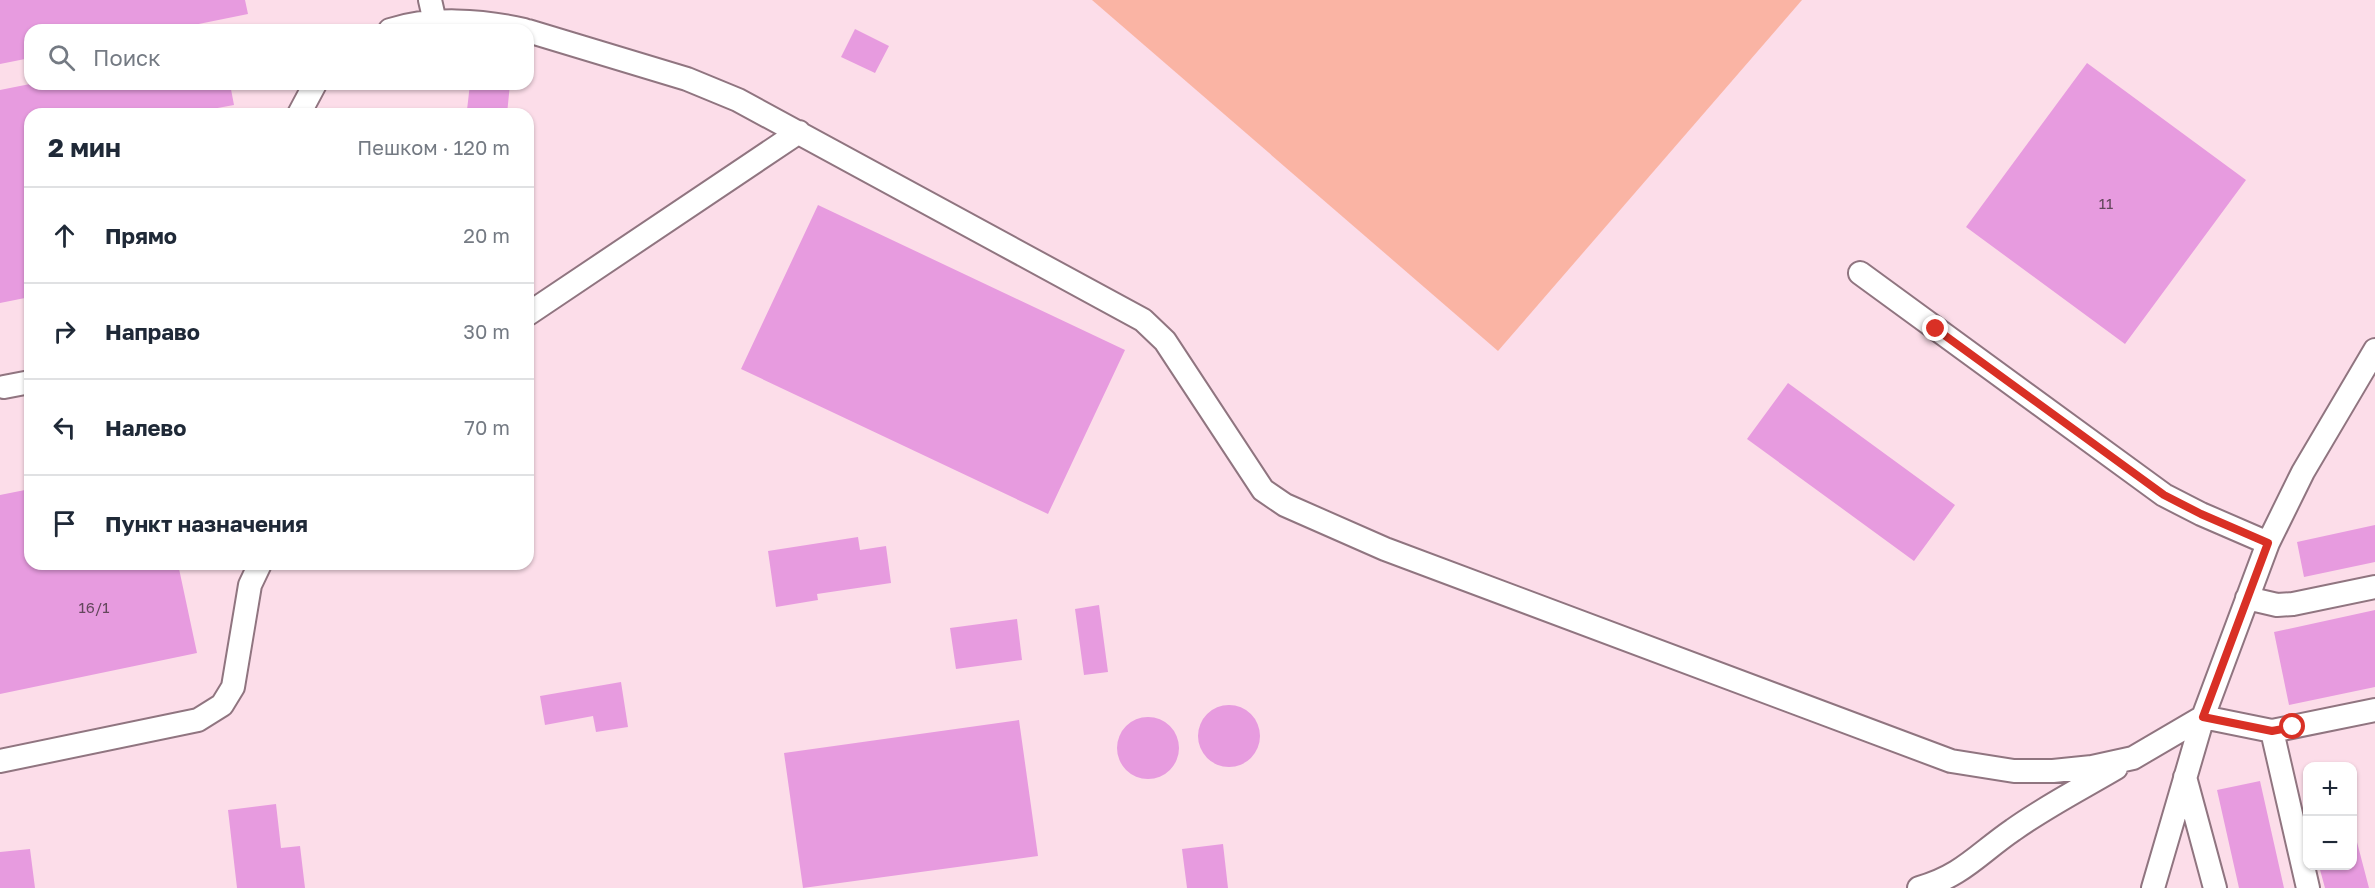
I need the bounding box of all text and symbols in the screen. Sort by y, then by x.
search box [24,24,534,90]
icon: search [45,41,78,74]
text: Поиск [93,44,161,71]
text: 2 мин [48,132,121,163]
text: Пешком · 120 m [357,135,510,159]
house number: 11 [2099,194,2113,212]
icon: ahead [48,219,81,252]
text: Прямо [105,222,177,249]
text: 20 m [463,223,510,247]
icon: right [48,315,81,348]
route end [1922,315,1948,341]
text: Направо [105,318,200,345]
text: 30 m [463,319,510,343]
icon: left [48,411,81,444]
text: Налево [105,414,187,441]
text: 70 m [464,415,510,439]
icon: arrive [48,507,81,540]
text: Пункт назначения [105,510,308,537]
house number: 16/1 [79,598,109,616]
route start [2279,713,2305,739]
map controls [2303,762,2357,870]
button: + [2303,762,2357,816]
button: − [2303,816,2357,870]

